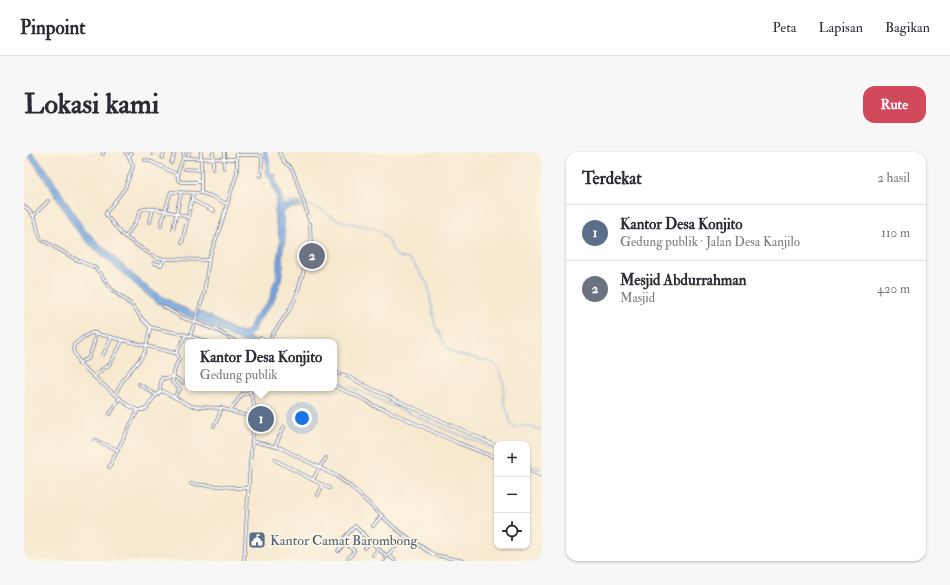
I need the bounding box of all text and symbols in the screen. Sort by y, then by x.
text: Pinpoint [20,16,85,40]
text: Peta [773,19,796,36]
text: Lapisan [818,19,863,36]
text: Bagikan [885,19,930,36]
button: Rute [863,86,926,123]
text: Lokasi kami [24,87,159,122]
text: Terdekat [582,168,642,189]
text: 2 hasil [877,170,910,186]
text: Kantor Desa Konjito [620,215,743,234]
text: 1 [593,225,597,241]
text: 110 m [881,225,910,241]
text: Gedung publik · Jalan Desa Kanjilo [620,234,800,250]
pin: 2 [299,241,325,271]
text: Mesjid Abdurrahman [620,271,746,290]
text: 2 [592,281,598,297]
text: 420 m [877,281,910,297]
text: Masjid [620,290,655,306]
popup [185,339,337,391]
text: Kantor Desa Konjito [200,348,322,367]
text: Gedung publik [200,367,278,383]
pin: 1 [248,404,274,434]
your location [292,408,312,428]
map controls [494,441,530,549]
button: + [494,441,530,477]
button: − [494,477,530,513]
button: locate [494,513,530,549]
public building icon: Kantor Camat Barombong [247,530,267,550]
place label: Kantor Camat Barombong [270,532,419,549]

